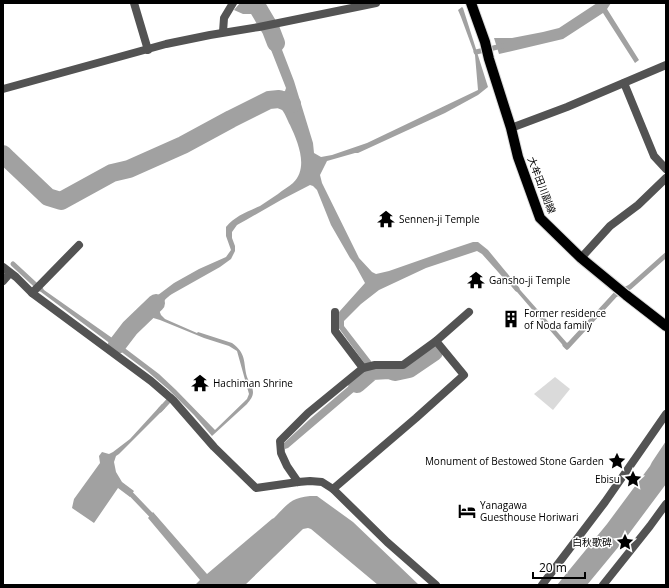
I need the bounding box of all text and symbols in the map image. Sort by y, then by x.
street label: 大牟田川副線 [525,154,559,216]
temple icon: Sennen-ji Temple [376,209,396,229]
place label: Sennen-ji Temple [399,212,480,226]
temple icon: Gansho-ji Temple [466,270,486,290]
place label: Gansho-ji Temple [489,273,571,287]
place label: Former residence of Noda family [524,306,606,332]
building icon: Former residence of Noda family [501,309,521,329]
temple icon: Hachiman Shrine [190,373,210,393]
place label: Hachiman Shrine [213,376,293,390]
place icon: Monument of Bestowed Stone Garden [607,451,627,471]
place label: Monument of Bestowed Stone Garden [425,454,604,468]
place icon: Ebisu [623,469,643,489]
place label: Ebisu [595,472,620,486]
place label: Yanagawa Guesthouse Horiwari [480,498,579,524]
hotel icon: Yanagawa Guesthouse Horiwari [457,501,477,521]
place icon: 白秋歌碑 [615,532,635,552]
place label: 白秋歌碑 [572,535,612,549]
scale bar [533,554,585,580]
text: 20 m [539,559,567,576]

